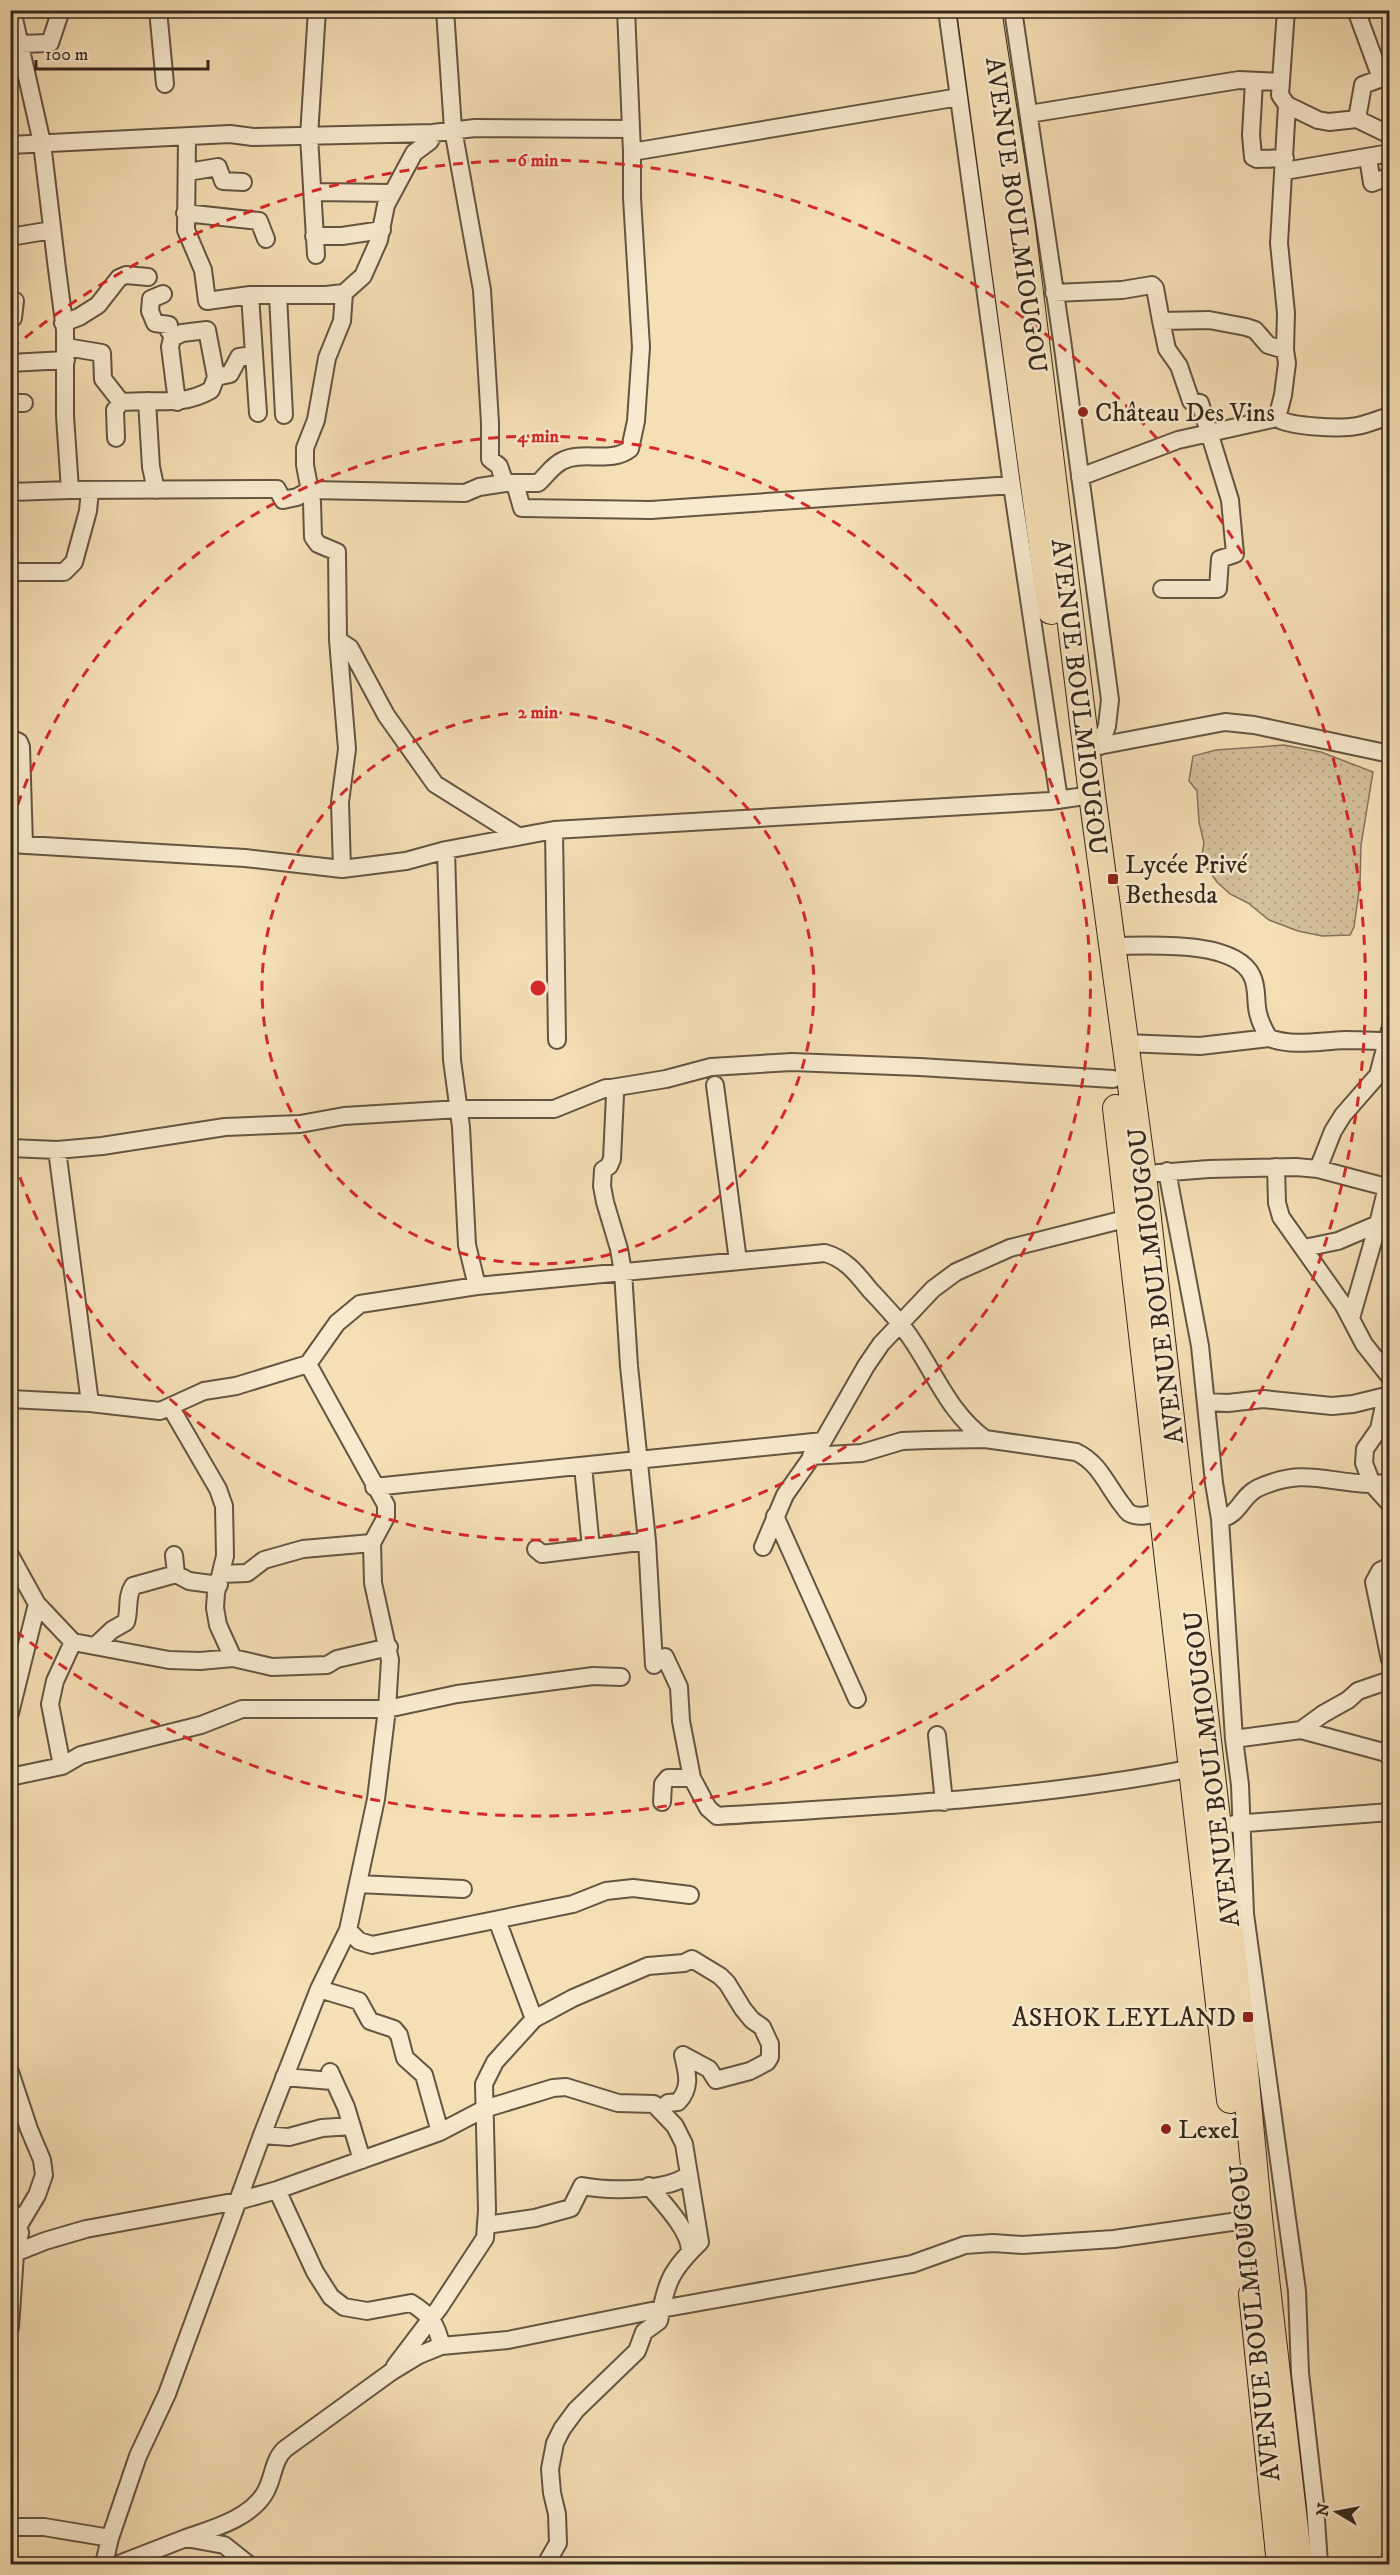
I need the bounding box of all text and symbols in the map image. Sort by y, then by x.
scale bar [36,33,208,71]
text: 100 m [45,44,88,66]
street label: AVENUE BOULMIOUGOU [977,55,1054,375]
text: 6 min [518,150,559,172]
place label: Château Des Vins [1095,397,1275,430]
marker: Château Des Vins [1076,405,1090,419]
text: 4 min [516,426,559,448]
street label: AVENUE BOULMIOUGOU [1043,537,1114,857]
text: 2 min [518,702,559,724]
place label: Lycée Privé Bethesda [1125,849,1248,912]
marker: Lycée Privé Bethesda [1106,872,1120,886]
centre of rings [528,978,548,998]
street label: AVENUE BOULMIOUGOU [1121,1126,1192,1446]
street label: AVENUE BOULMIOUGOU [1177,1609,1248,1929]
place label: ASHOK LEYLAND [1012,2002,1236,2035]
marker: ASHOK LEYLAND [1241,2010,1255,2024]
place label: Lexel [1178,2114,1239,2147]
marker: Lexel [1159,2122,1173,2136]
street label: AVENUE BOULMIOUGOU [1222,2163,1289,2483]
north arrow [1307,2482,1367,2542]
text: N [1312,2501,1334,2518]

